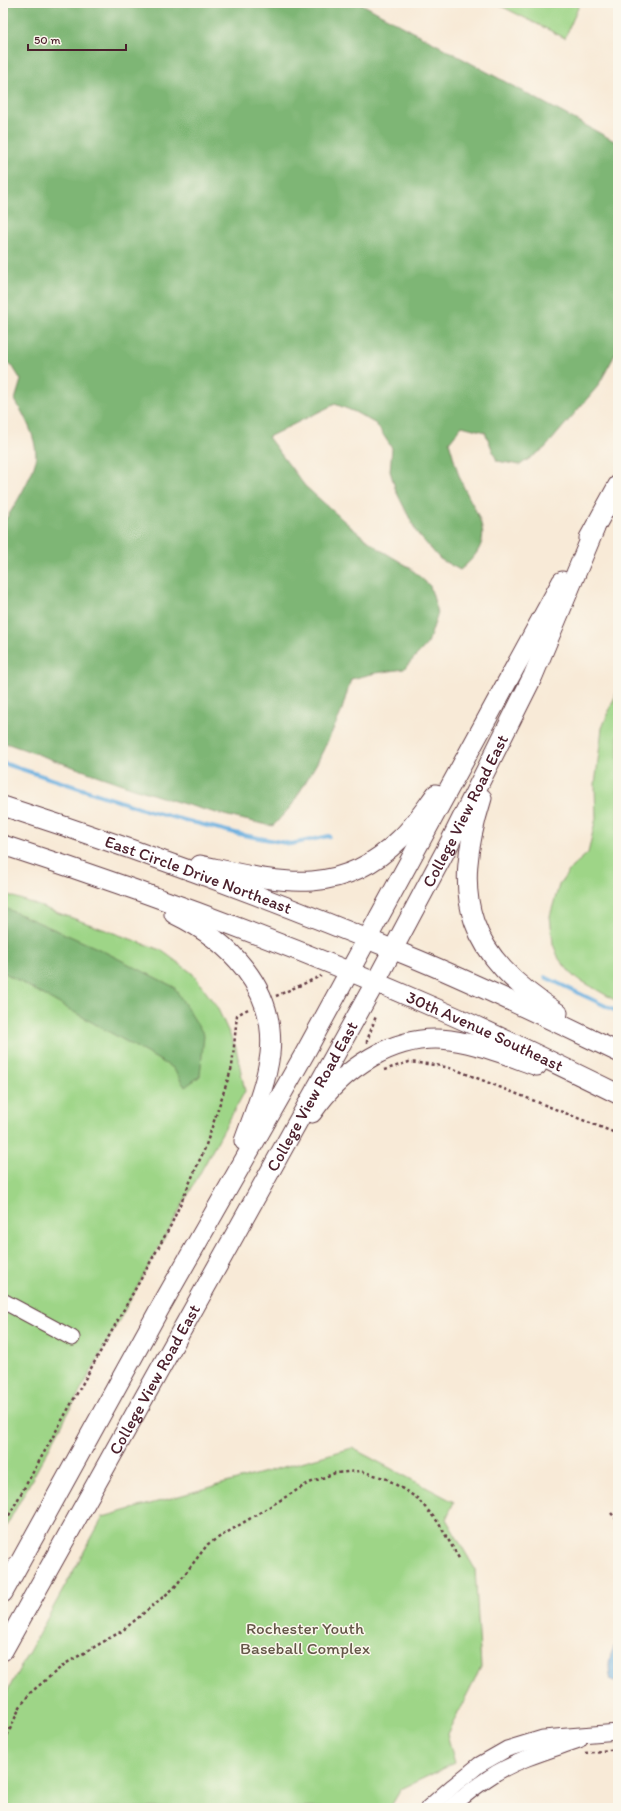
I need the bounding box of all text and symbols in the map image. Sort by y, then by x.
scale bar [28,26,126,52]
text: 50 m [34,33,60,47]
street label: College View Road East [418,731,512,891]
street label: East Circle Drive Northeast [102,831,295,918]
street label: 30th Avenue Southeast [404,987,567,1076]
street label: College View Road East [262,1018,362,1175]
street label: College View Road East [105,1301,204,1458]
park label: Rochester Youth Baseball Complex [240,1618,370,1658]

